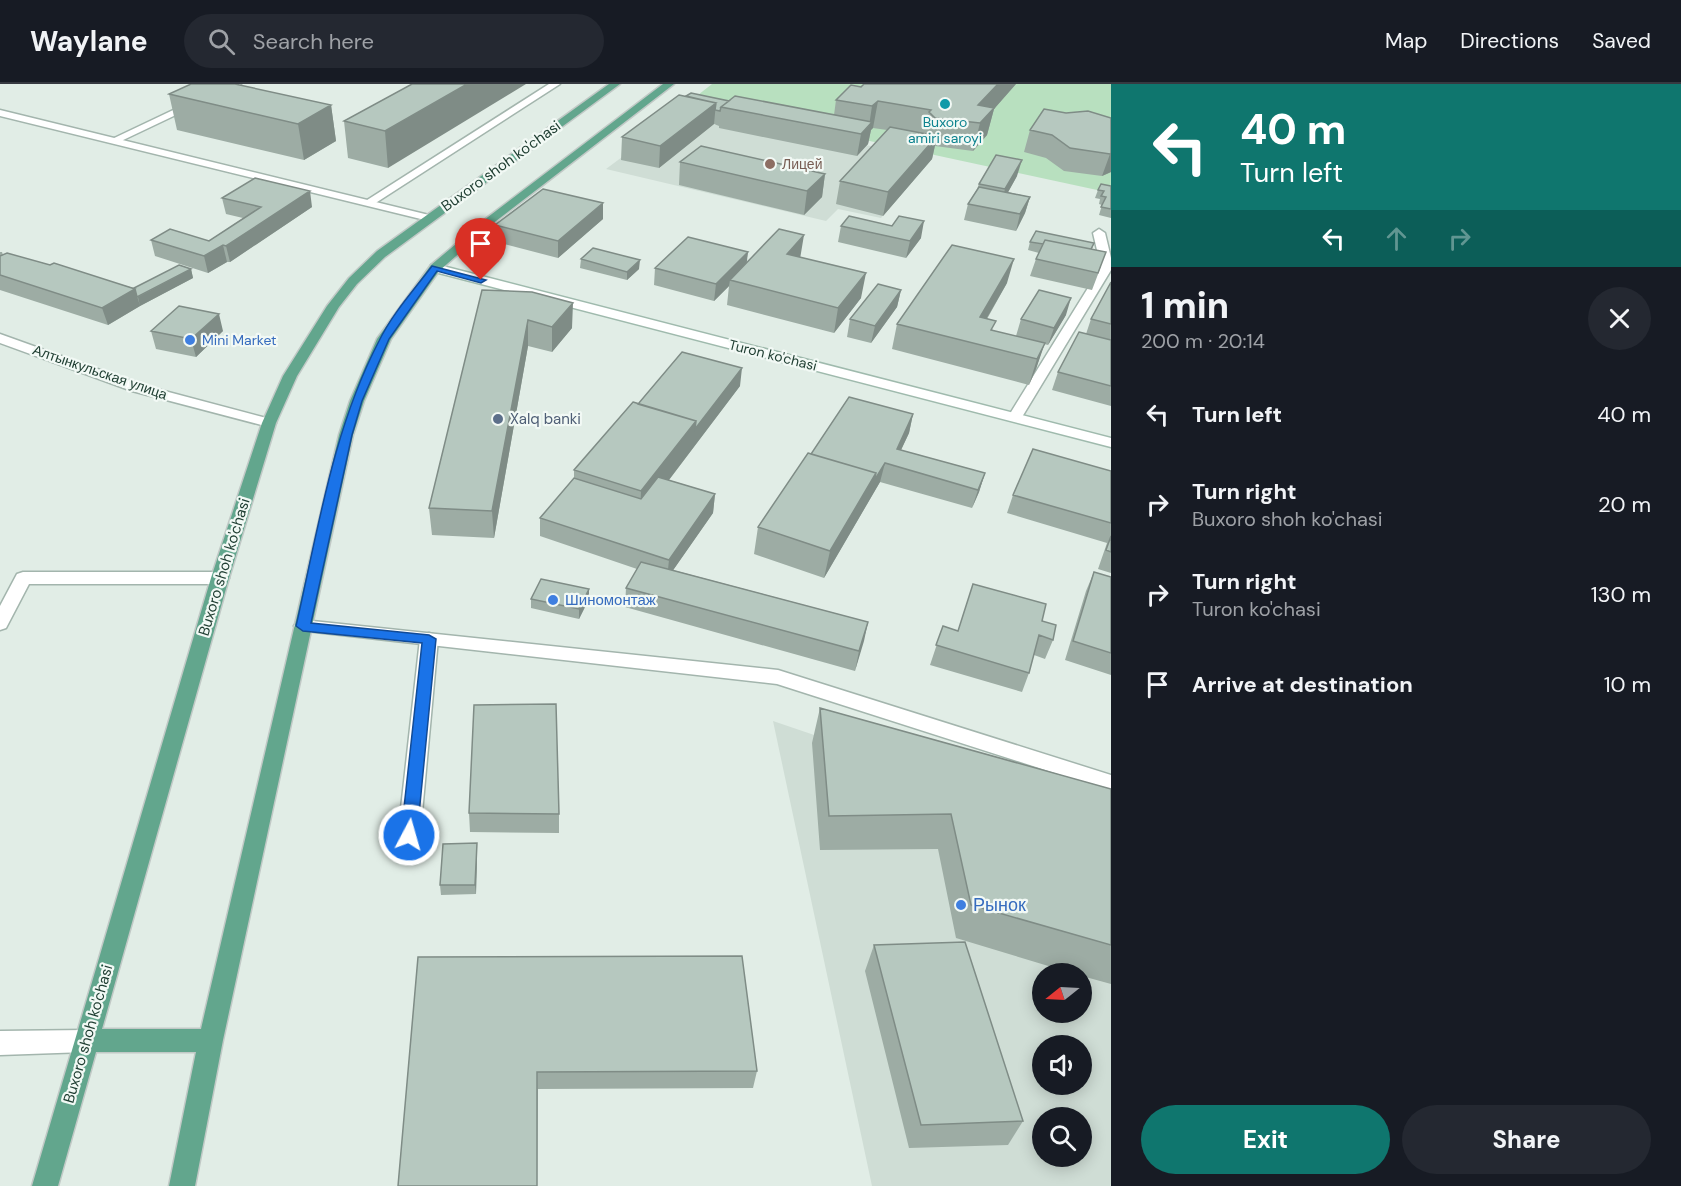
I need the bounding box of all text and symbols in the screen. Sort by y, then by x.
search box [184,14,604,68]
text: Waylane [30,23,148,60]
icon: search [205,25,238,58]
text: Search here [253,27,374,56]
text: Map [1385,27,1427,55]
text: Directions [1460,27,1559,55]
text: Saved [1592,27,1651,55]
marker: Buxoro amiri saroyi [938,97,952,111]
text: 40 m [1240,102,1346,157]
icon: left [1141,108,1219,186]
place label: Buxoro amiri saroyi [908,113,982,147]
street label: Buxoro shoh ko'chasi [437,116,565,216]
place label: Лицей [782,155,822,173]
text: Turn left [1240,155,1343,190]
marker: Лицей [763,157,777,171]
pin [455,218,506,280]
icon: left [1317,222,1350,255]
icon: ahead [1380,222,1413,255]
icon: right [1443,222,1476,255]
icon: arrive [464,227,497,260]
text: 1 min [1141,282,1229,329]
button: close [1588,287,1651,350]
text: 200 m · 20:14 [1141,328,1265,354]
place label: Mini Market [202,331,277,349]
marker: Mini Market [183,333,197,347]
street label: Turon ko'chasi [727,335,819,375]
street label: Алтынкульская улица [30,341,170,404]
icon: left [1141,398,1174,431]
text: Turn left [1192,400,1282,429]
text: 40 m [1597,400,1651,429]
place label: Xalq banki [510,409,581,429]
marker: Xalq banki [491,412,505,426]
text: Turn right [1192,477,1297,506]
icon: right [1141,488,1174,521]
text: 20 m [1598,490,1651,519]
street label: Buxoro shoh ko'chasi [194,496,254,638]
text: Buxoro shoh ko'chasi [1192,506,1383,532]
text: Turn right [1192,567,1297,596]
icon: right [1141,578,1174,611]
text: 130 m [1591,580,1651,609]
place label: Шиномонтаж [565,590,656,610]
marker: Шиномонтаж [546,593,560,607]
text: Turon ko'chasi [1192,596,1321,622]
icon: arrive [1141,668,1174,701]
text: Arrive at destination [1192,670,1413,699]
text: 10 m [1604,670,1651,699]
position arrow [377,803,441,867]
place label: Рынок [973,893,1026,917]
marker: Рынок [954,898,968,912]
street label: Buxoro shoh ko'chasi [59,963,117,1105]
north arrow [1032,963,1092,1023]
map controls [1032,963,1092,1167]
button: sound [1032,1035,1092,1095]
button: Exit [1141,1105,1390,1174]
button: Share [1402,1105,1651,1174]
button: search [1032,1107,1092,1167]

